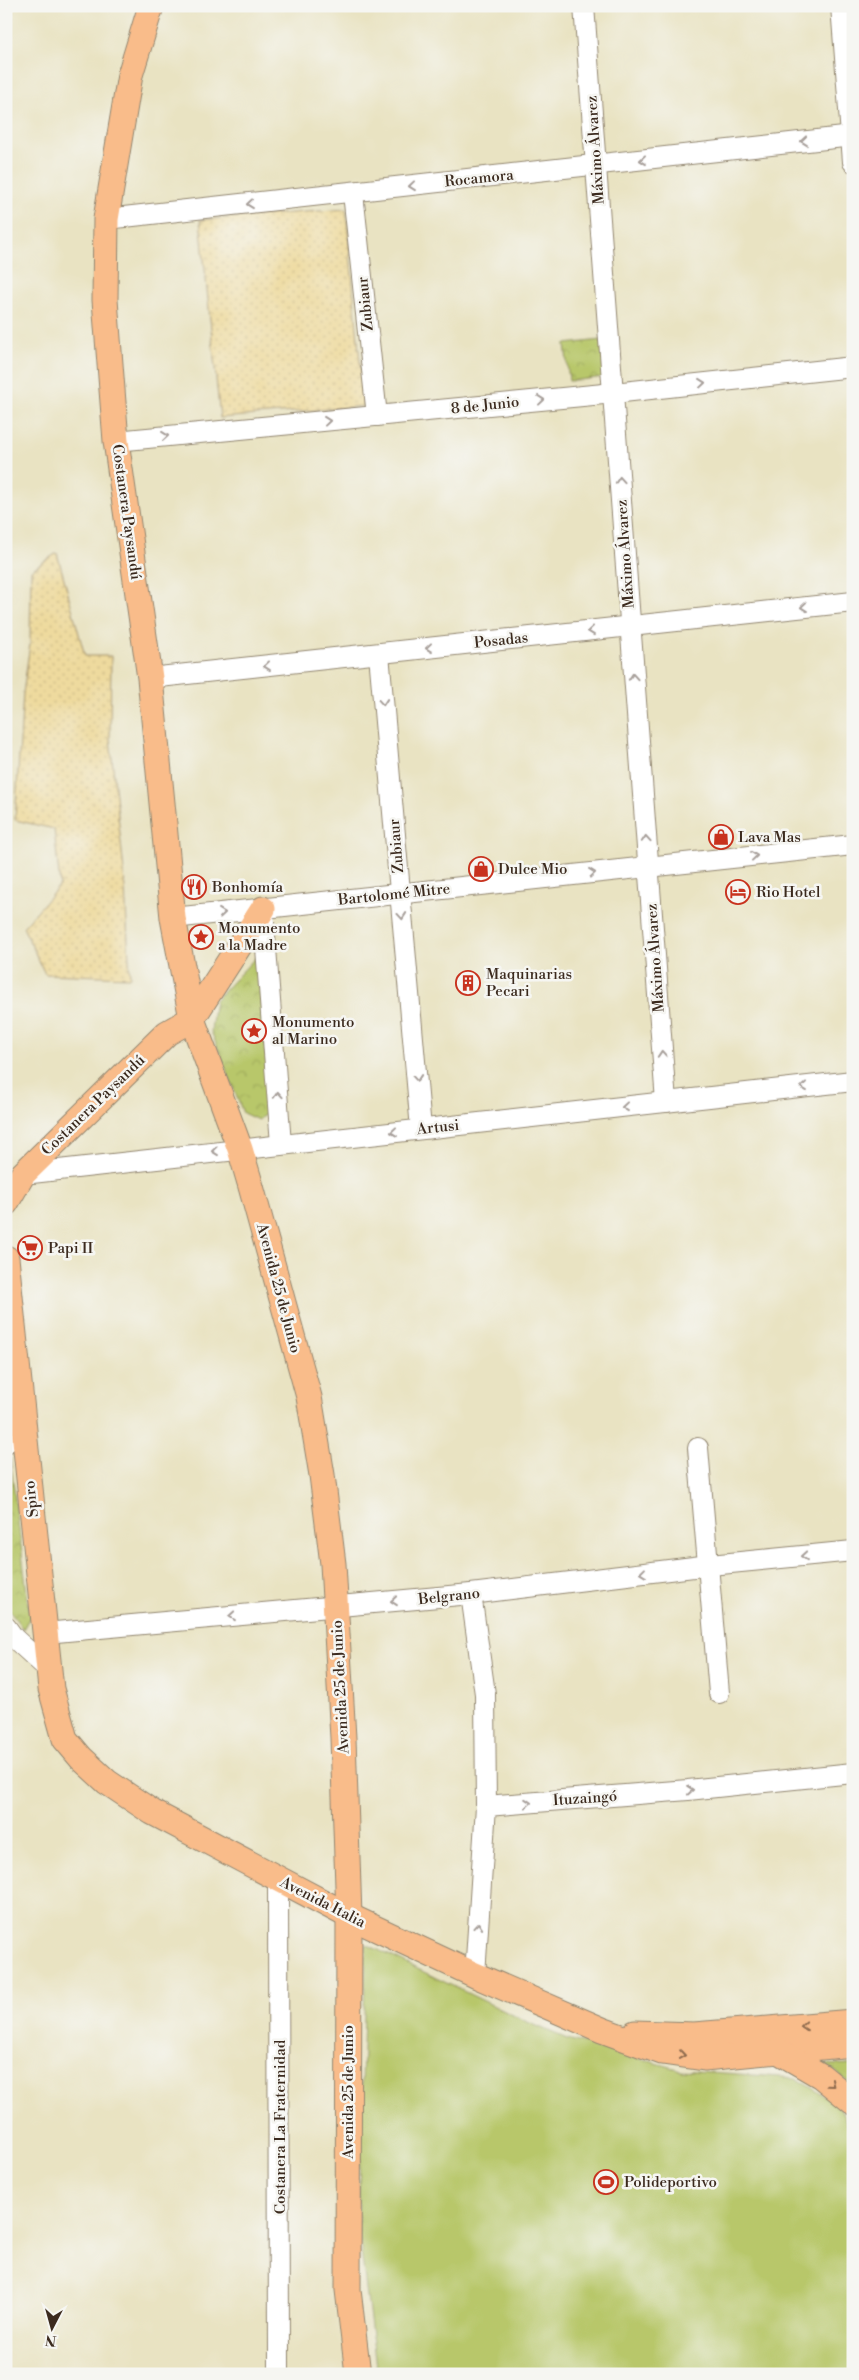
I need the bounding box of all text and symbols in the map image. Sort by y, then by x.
street label: Máximo Álvarez [581,95,609,205]
one-way arrow [800,135,808,146]
one-way arrow [639,154,647,165]
street label: Rocamora [444,165,515,192]
one-way arrow [408,180,416,191]
one-way arrow [246,198,254,209]
street label: Zubiaur [353,275,378,332]
one-way arrow [699,378,707,389]
street label: 8 de Junio [450,392,520,419]
one-way arrow [537,395,545,406]
one-way arrow [323,416,331,427]
one-way arrow [161,431,169,442]
street label: Costanera Paysandú [108,443,145,581]
one-way arrow [614,476,625,484]
street label: Máximo Álvarez [611,499,639,609]
one-way arrow [800,602,808,613]
one-way arrow [586,625,594,636]
street label: Posadas [473,628,529,653]
one-way arrow [425,642,433,653]
one-way arrow [263,660,271,671]
one-way arrow [628,673,639,681]
one-way arrow [377,698,388,706]
street label: Zubiaur [385,817,408,874]
shop icon: Lava Mas [708,824,734,850]
place label: Lava Mas [738,828,801,847]
one-way arrow [641,835,652,843]
one-way arrow [750,851,758,862]
shop icon: Dulce Mio [468,856,494,882]
place label: Dulce Mio [498,860,568,879]
one-way arrow [588,868,596,879]
restaurant icon: Bonhomía [181,874,207,900]
place label: Bonhomía [211,878,283,897]
street label: Bartolomé Mitre [336,879,451,910]
hotel icon: Rio Hotel [725,879,751,905]
place label: Rio Hotel [756,883,821,902]
street label: Máximo Álvarez [641,903,669,1013]
one-way arrow [218,908,226,919]
one-way arrow [397,913,408,921]
place label: Monumento a la Madre [218,919,300,955]
place icon: Monumento a la Madre [188,924,214,950]
place label: Maquinarias Pecari [486,965,572,1001]
building icon: Maquinarias Pecari [455,970,481,996]
place label: Monumento al Marino [272,1013,354,1049]
place icon: Monumento al Marino [241,1018,267,1044]
one-way arrow [657,1049,668,1057]
street label: Costanera Paysandú [38,1051,149,1160]
one-way arrow [411,1074,422,1082]
one-way arrow [800,1081,808,1092]
one-way arrow [272,1091,283,1099]
one-way arrow [621,1101,629,1112]
street label: Artusi [415,1116,460,1139]
one-way arrow [390,1126,398,1137]
one-way arrow [211,1145,219,1156]
street label: Avenida 25 de Junio [252,1220,305,1355]
supermarket icon: Papi II [17,1235,43,1261]
place label: Papi II [48,1239,93,1258]
street label: Spiro [20,1480,43,1518]
one-way arrow [800,1550,808,1561]
one-way arrow [638,1567,646,1578]
street label: Belgrano [416,1584,481,1609]
one-way arrow [390,1595,398,1606]
one-way arrow [228,1610,236,1621]
street label: Avenida 25 de Junio [328,1620,354,1755]
one-way arrow [686,1785,694,1796]
street label: Ituzaingó [552,1787,618,1810]
one-way arrow [524,1797,532,1808]
street label: Avenida Italia [276,1872,369,1932]
one-way arrow [473,1922,484,1930]
one-way arrow [800,2021,808,2032]
street label: Avenida 25 de Junio [339,2025,358,2160]
street label: Costanera La Fraternidad [271,2039,290,2214]
one-way arrow [678,2049,686,2060]
one-way arrow [826,2078,835,2087]
sports icon: Polideportivo [593,2169,619,2195]
place label: Polideportivo [624,2173,717,2192]
north arrow [28,2302,78,2352]
text: N [44,2330,57,2349]

